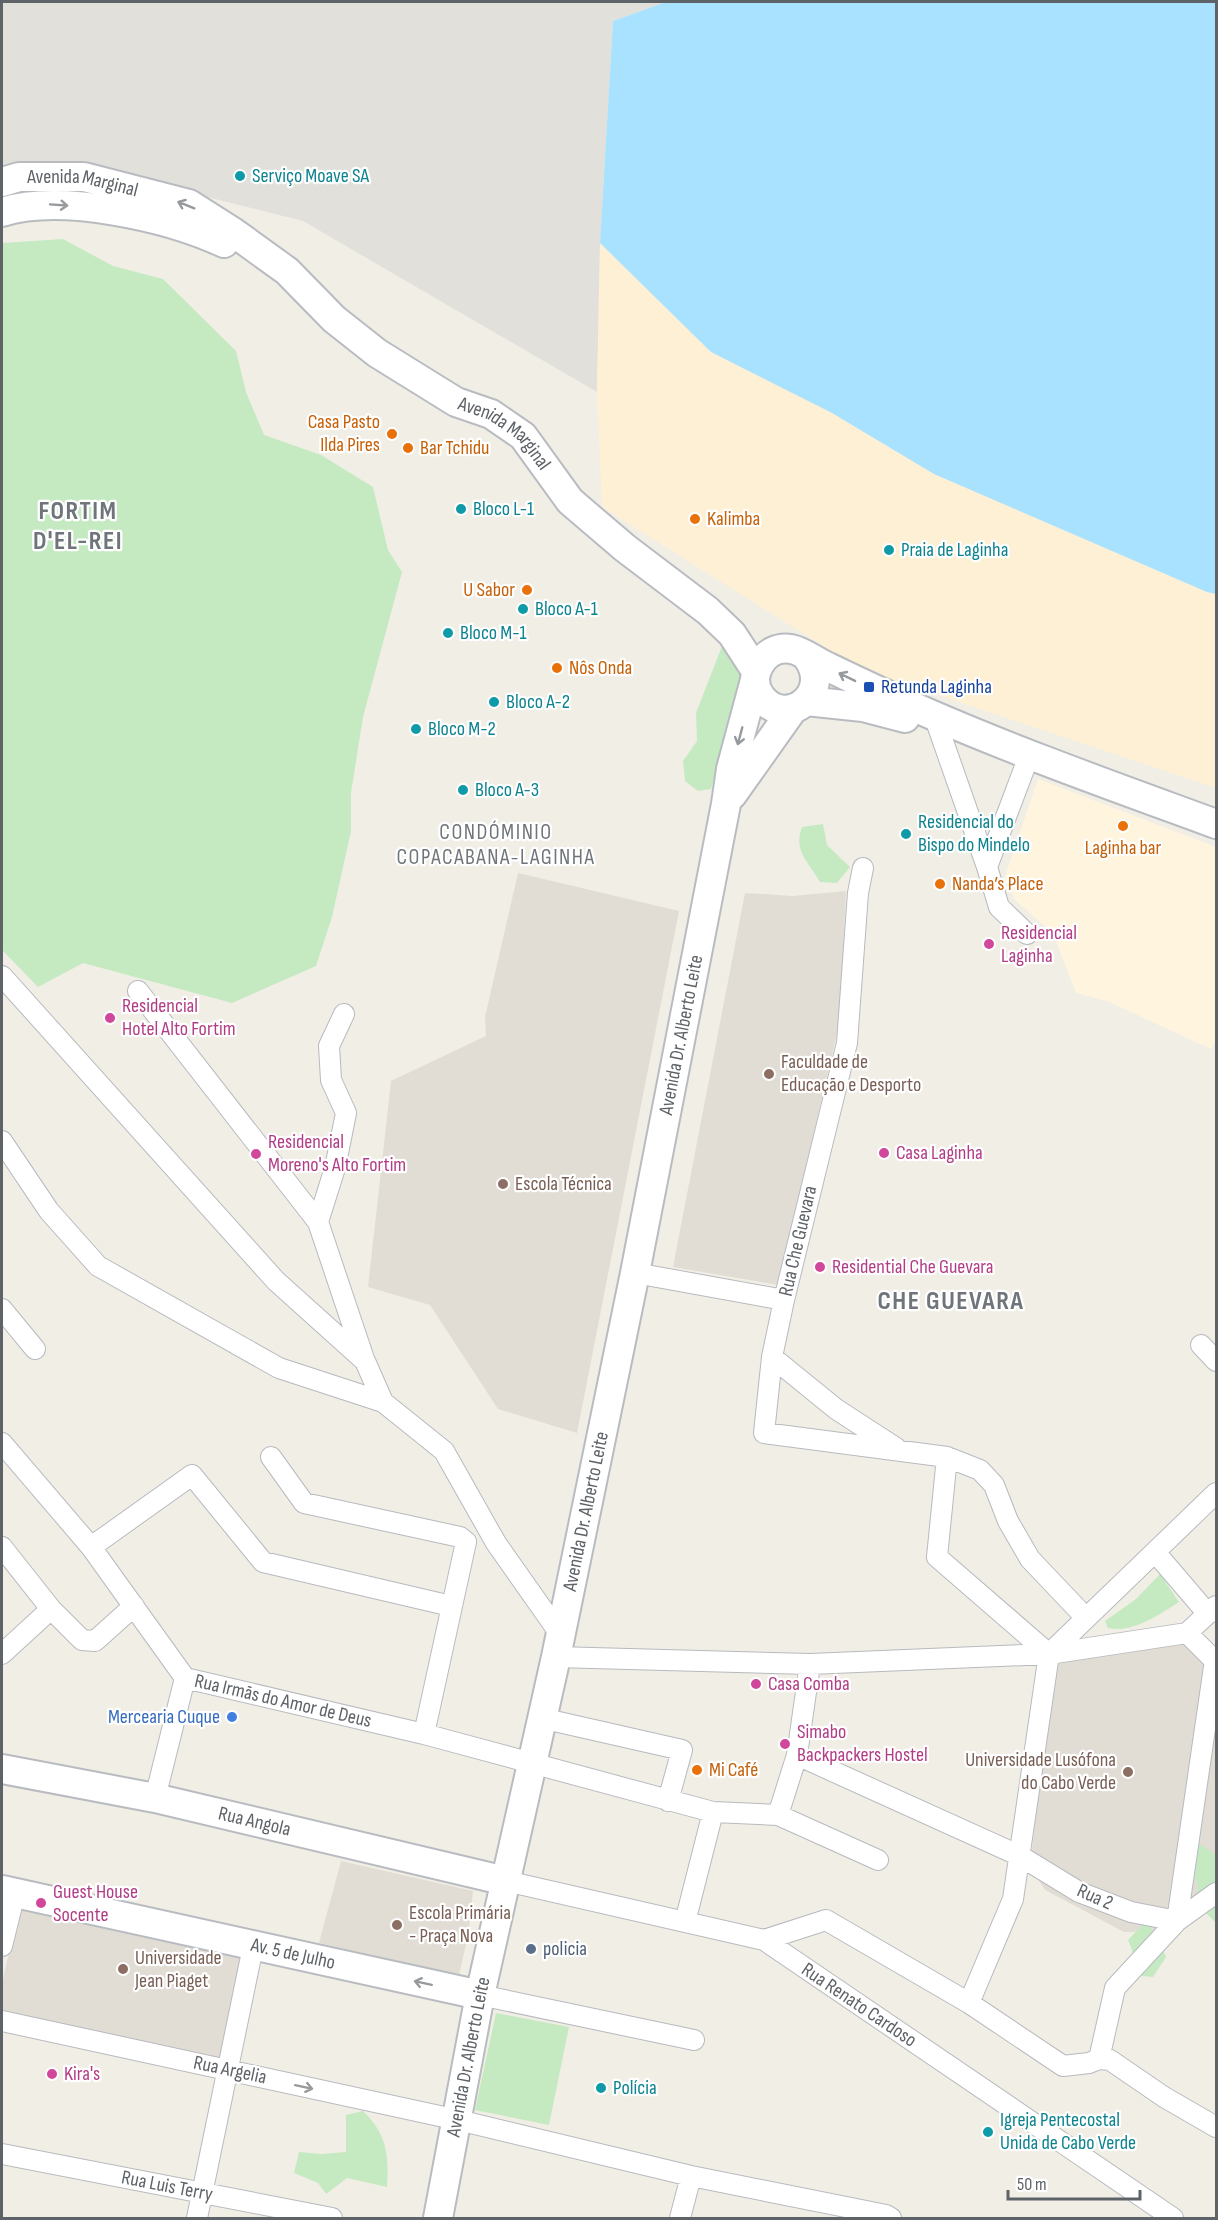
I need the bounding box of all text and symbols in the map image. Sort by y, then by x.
place label: Serviço Moave SA [252,164,369,188]
street label: Avenida Marginal [26,165,141,202]
marker: Serviço Moave SA [233,169,247,183]
one-way arrow [49,199,68,210]
one-way arrow [177,199,195,210]
street label: Avenida Marginal [454,391,556,475]
place label: Casa Pasto Ilda Pires [308,410,380,457]
marker: Casa Pasto Ilda Pires [385,427,399,441]
place label: Bar Tchidu [420,436,489,460]
marker: Bar Tchidu [401,441,415,455]
district label: FORTIM D'EL-REI [33,496,123,557]
place label: Bloco L-1 [473,497,534,521]
marker: Bloco L-1 [454,502,468,516]
place label: Kalimba [707,507,760,531]
marker: Kalimba [688,512,702,526]
place label: Praia de Laginha [901,538,1008,562]
marker: Praia de Laginha [882,543,896,557]
place label: U Sabor [463,578,515,602]
marker: U Sabor [520,583,534,597]
place label: Bloco A-1 [535,597,598,621]
marker: Bloco A-1 [516,602,530,616]
place label: Bloco M-1 [460,621,527,645]
marker: Bloco M-1 [441,626,455,640]
place label: Nôs Onda [569,656,632,680]
marker: Nôs Onda [550,661,564,675]
one-way arrow [839,670,857,682]
place label: Retunda Laginha [881,675,992,699]
marker: Retunda Laginha [862,680,876,694]
place label: Bloco A-2 [506,690,570,714]
marker: Bloco A-2 [487,695,501,709]
place label: Bloco M-2 [428,717,496,741]
marker: Bloco M-2 [409,722,423,736]
one-way arrow [733,726,745,745]
place label: Bloco A-3 [475,778,539,802]
marker: Bloco A-3 [456,783,470,797]
place label: Residencial do Bispo do Mindelo [918,810,1030,857]
district label: CONDÓMINIO COPACABANA-LAGINHA [397,819,595,871]
marker: Laginha bar [1116,819,1130,833]
marker: Residencial do Bispo do Mindelo [899,827,913,841]
place label: Laginha bar [1085,836,1162,860]
place label: Nanda’s Place [952,872,1043,896]
marker: Nanda’s Place [933,877,947,891]
place label: Residencial Laginha [1001,921,1077,968]
marker: Residencial Laginha [982,937,996,951]
street label: Avenida Dr. Alberto Leite [654,953,708,1118]
place label: Residencial Hotel Alto Fortim [122,994,236,1041]
marker: Residencial Hotel Alto Fortim [103,1011,117,1025]
place label: Faculdade de Educação e Desporto [781,1050,921,1097]
marker: Faculdade de Educação e Desporto [762,1067,776,1081]
place label: Residencial Moreno's Alto Fortim [268,1130,406,1177]
place label: Casa Laginha [896,1141,983,1165]
marker: Casa Laginha [877,1146,891,1160]
marker: Residencial Moreno's Alto Fortim [249,1147,263,1161]
place label: Escola Técnica [515,1172,612,1196]
marker: Escola Técnica [496,1177,510,1191]
street label: Rua Che Guevara [774,1183,822,1299]
place label: Residential Che Guevara [832,1255,993,1279]
marker: Residential Che Guevara [813,1260,827,1274]
district label: CHE GUEVARA [878,1286,1024,1317]
street label: Avenida Dr. Alberto Leite [558,1430,614,1594]
street label: Rua Irmãs do Amor de Deus [192,1669,374,1733]
place label: Casa Comba [768,1672,850,1696]
marker: Casa Comba [749,1677,763,1691]
place label: Mercearia Cuque [108,1705,220,1729]
marker: Mercearia Cuque [225,1710,239,1724]
place label: Simabo Backpackers Hostel [797,1720,928,1767]
marker: Simabo Backpackers Hostel [778,1737,792,1751]
place label: Universidade Lusófona do Cabo Verde [965,1748,1116,1795]
place label: Mi Café [709,1758,758,1782]
marker: Mi Café [690,1763,704,1777]
marker: Universidade Lusófona do Cabo Verde [1121,1765,1135,1779]
street label: Rua Angola [216,1801,293,1842]
street label: Rua 2 [1073,1879,1117,1915]
place label: Guest House Socente [53,1880,138,1927]
marker: Guest House Socente [34,1896,48,1910]
place label: Escola Primária - Praça Nova [409,1901,511,1948]
marker: Escola Primária - Praça Nova [390,1918,404,1932]
street label: Av. 5 de Julho [248,1933,338,1975]
place label: policia [543,1937,587,1961]
marker: policia [524,1942,538,1956]
place label: Universidade Jean Piaget [134,1946,222,1993]
street label: Rua Renato Cardoso [797,1958,921,2052]
marker: Universidade Jean Piaget [116,1962,130,1976]
street label: Avenida Dr. Alberto Leite [441,1975,496,2140]
one-way arrow [414,1977,433,1988]
street label: Rua Argelia [191,2051,269,2089]
place label: Kira's [64,2062,100,2086]
marker: Kira's [45,2067,59,2081]
place label: Polícia [613,2076,657,2100]
one-way arrow [295,2081,314,2093]
marker: Polícia [594,2081,608,2095]
place label: Igreja Pentecostal Unida de Cabo Verde [1000,2108,1136,2155]
marker: Igreja Pentecostal Unida de Cabo Verde [981,2125,995,2139]
scale bar [1008,2163,1140,2201]
street label: Rua Luis Terry [119,2165,215,2207]
text: 50 m [1017,2174,1047,2195]

